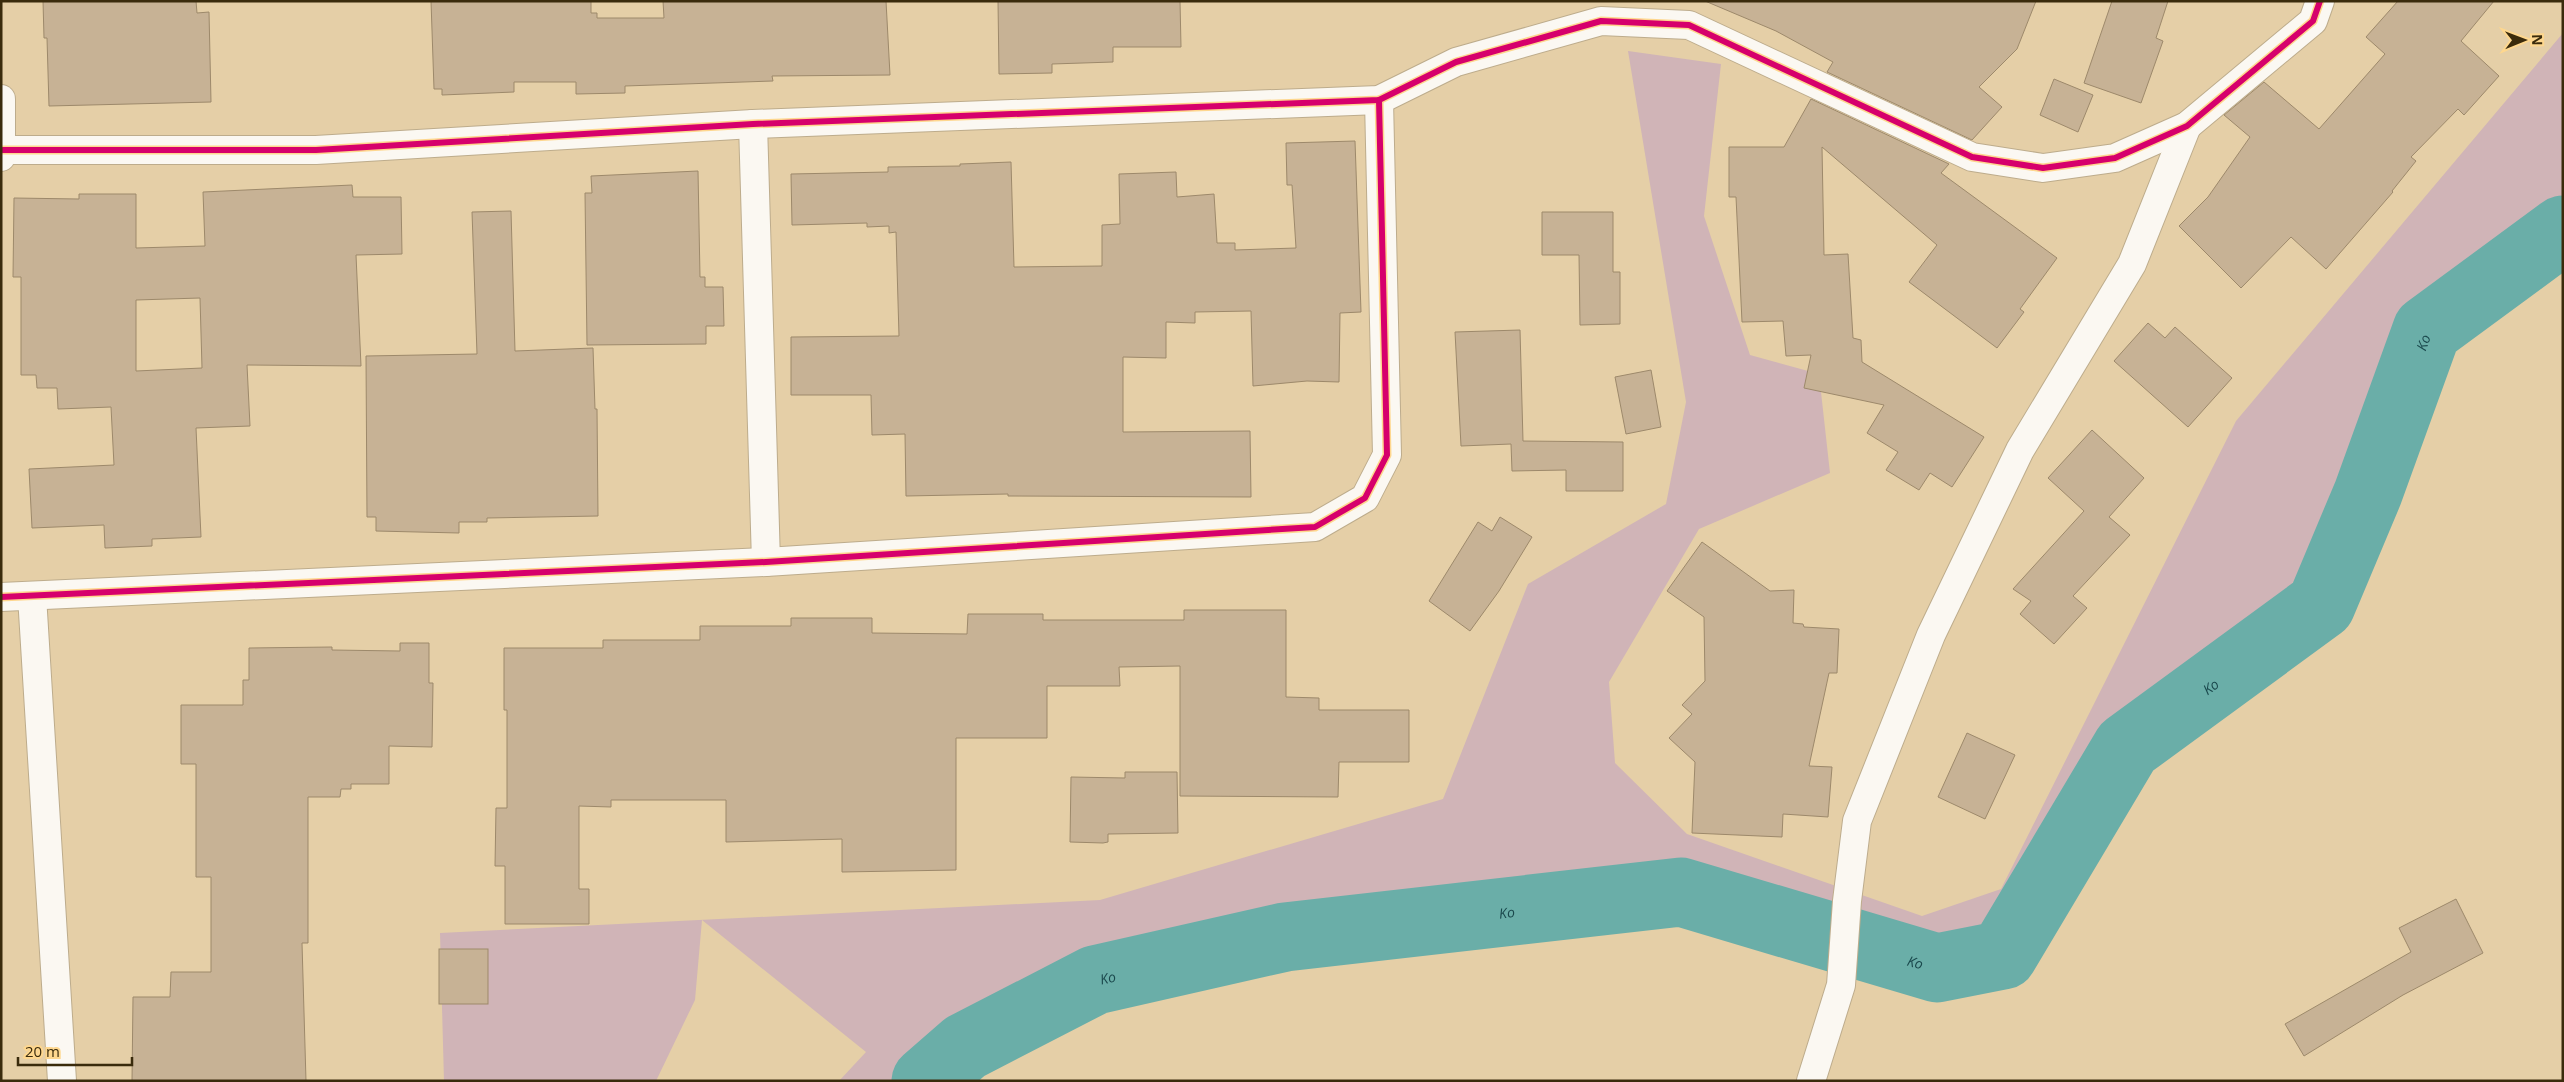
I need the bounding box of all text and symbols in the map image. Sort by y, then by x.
north arrow [2499,15,2549,65]
text: N [2528,34,2547,46]
water label: Ko [2411,332,2434,353]
water label: Ko [2198,674,2222,698]
water label: Ko [1498,901,1516,922]
water label: Ko [1905,950,1926,973]
water label: Ko [1098,966,1118,988]
scale bar [18,1034,131,1066]
text: 20 m [25,1041,60,1061]

